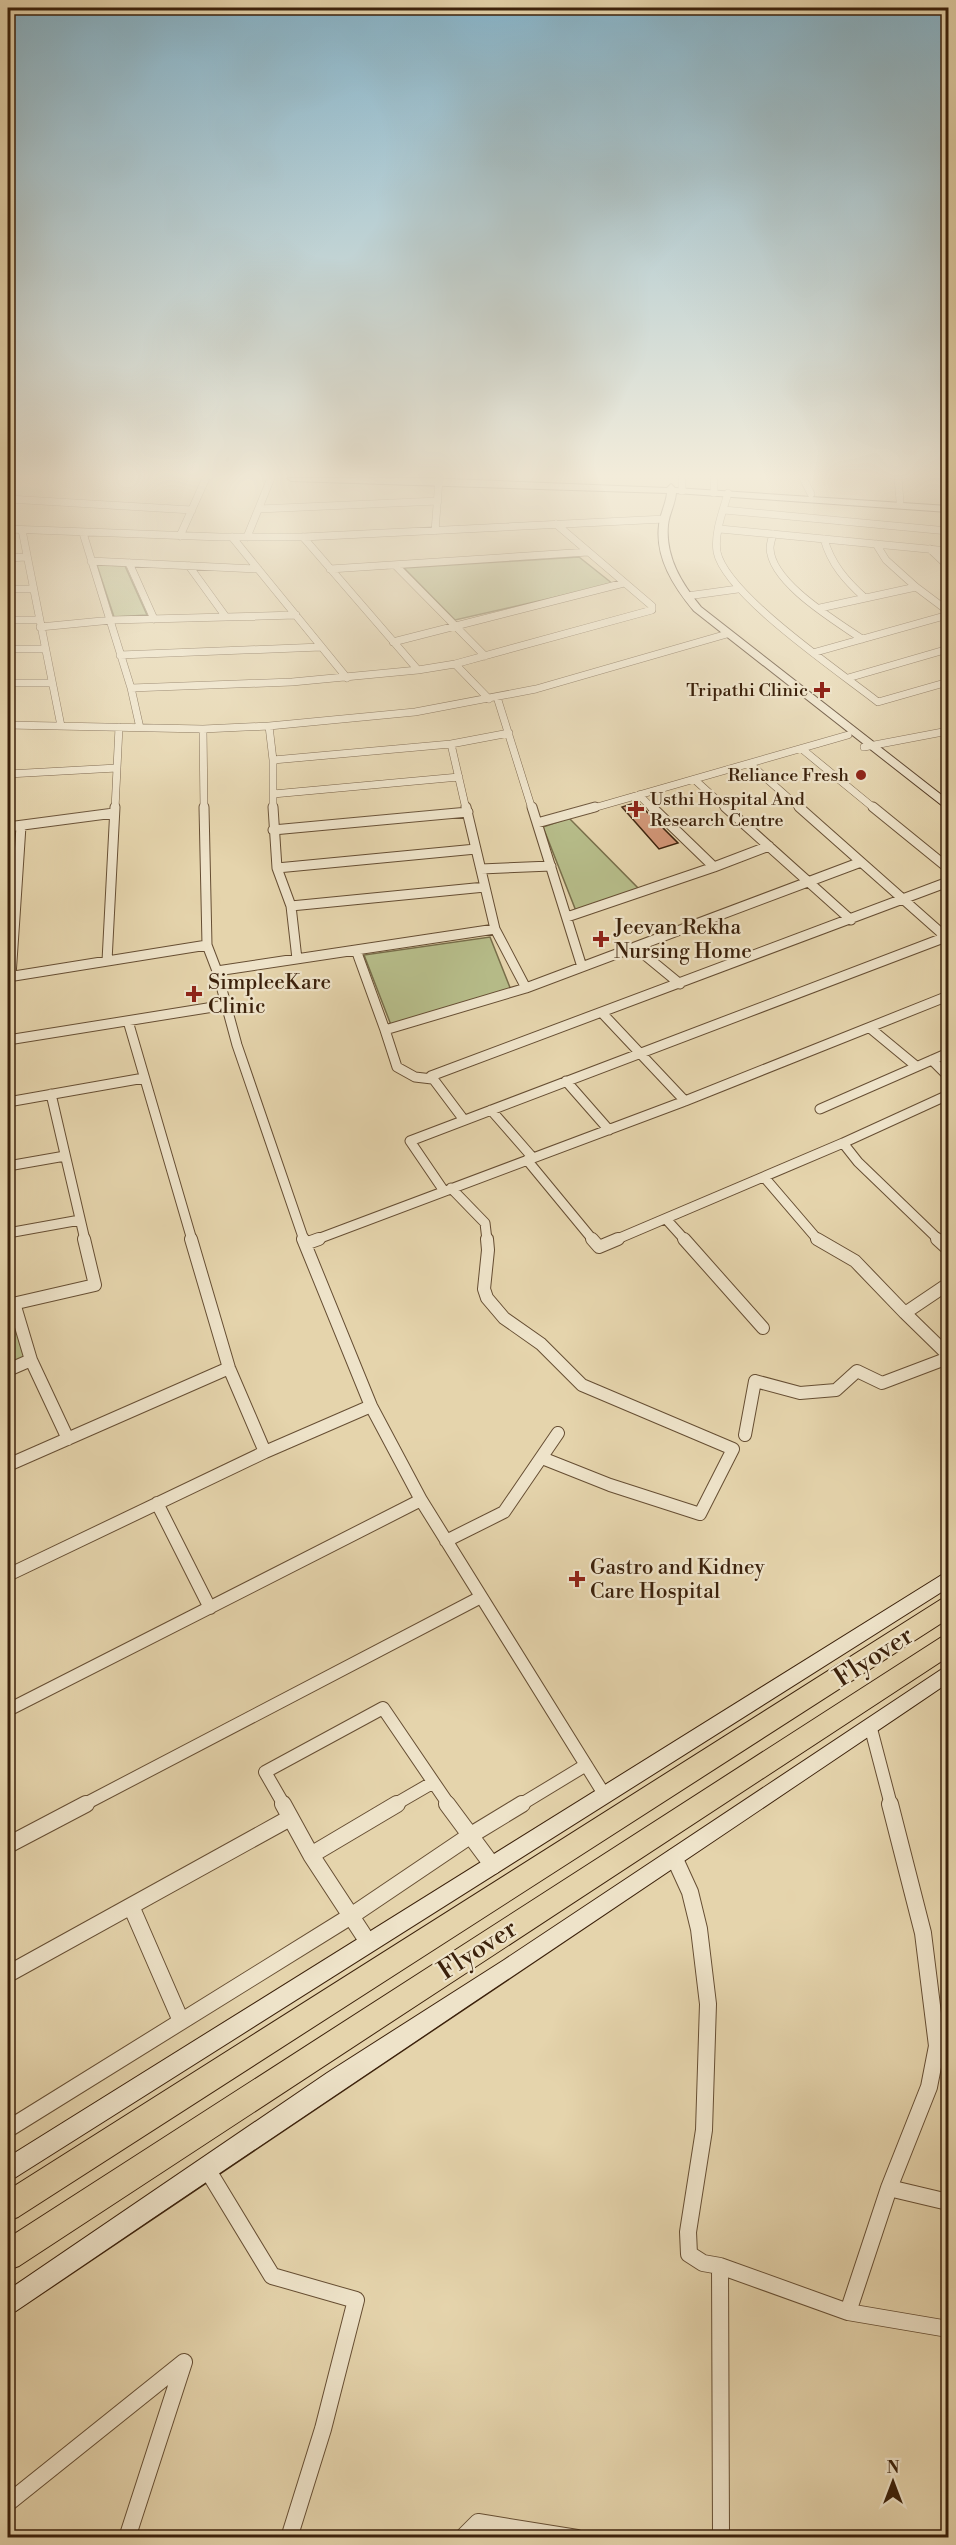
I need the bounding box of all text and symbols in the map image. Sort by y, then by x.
place label: Tripathi Clinic [686,679,808,702]
marker: Tripathi Clinic [813,681,831,699]
place label: Reliance Fresh [728,764,849,787]
marker: Reliance Fresh [854,768,868,782]
place label: Usthi Hospital And Research Centre [650,788,805,832]
marker: Usthi Hospital And Research Centre [627,800,645,818]
place label: Jeevan Rekha Nursing Home [613,915,752,965]
marker: Jeevan Rekha Nursing Home [592,930,610,948]
place label: SimpleeKare Clinic [208,970,331,1020]
marker: SimpleeKare Clinic [185,985,203,1003]
place label: Gastro and Kidney Care Hospital [590,1555,765,1605]
marker: Gastro and Kidney Care Hospital [568,1570,586,1588]
street label: Flyover [828,1619,919,1694]
street label: Flyover [432,1912,523,1987]
north arrow [863,2452,923,2512]
text: N [887,2458,900,2478]

